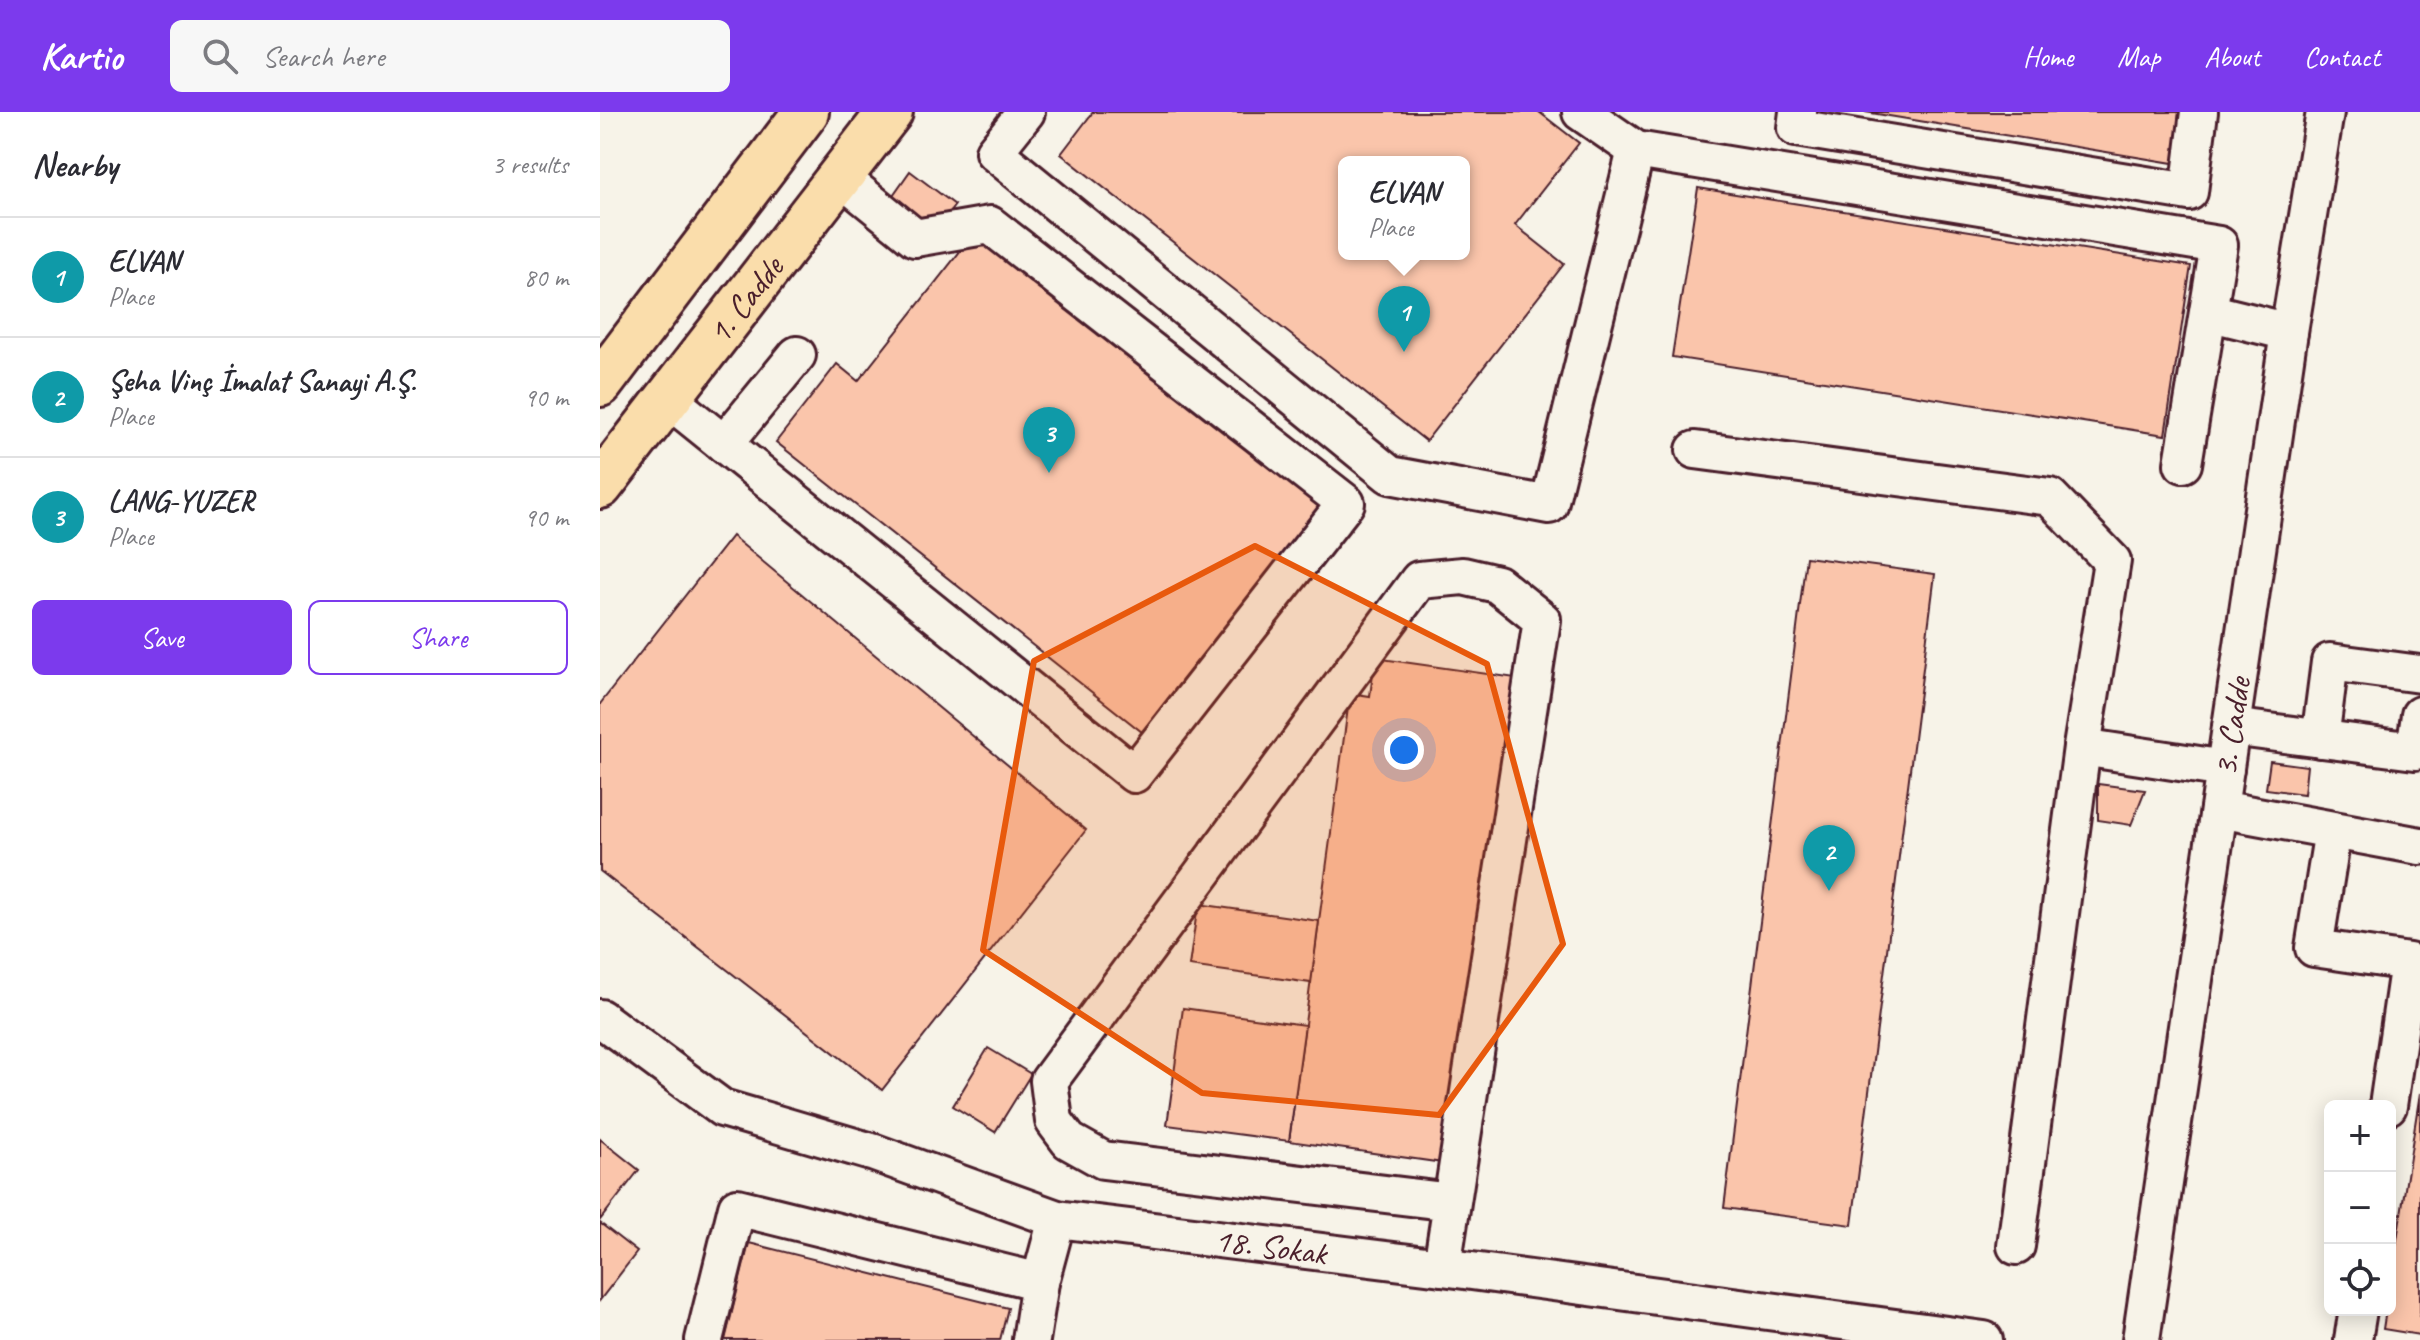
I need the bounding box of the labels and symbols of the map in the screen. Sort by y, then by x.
street label: 1. Cadde [698,246,794,352]
pin: 1 [1378,286,1430,352]
pin: 3 [1023,407,1075,473]
street label: 3. Cadde [2203,673,2260,779]
your location [1384,730,1424,770]
pin: 2 [1803,825,1855,891]
street label: 18. Sokak [1212,1218,1332,1275]

